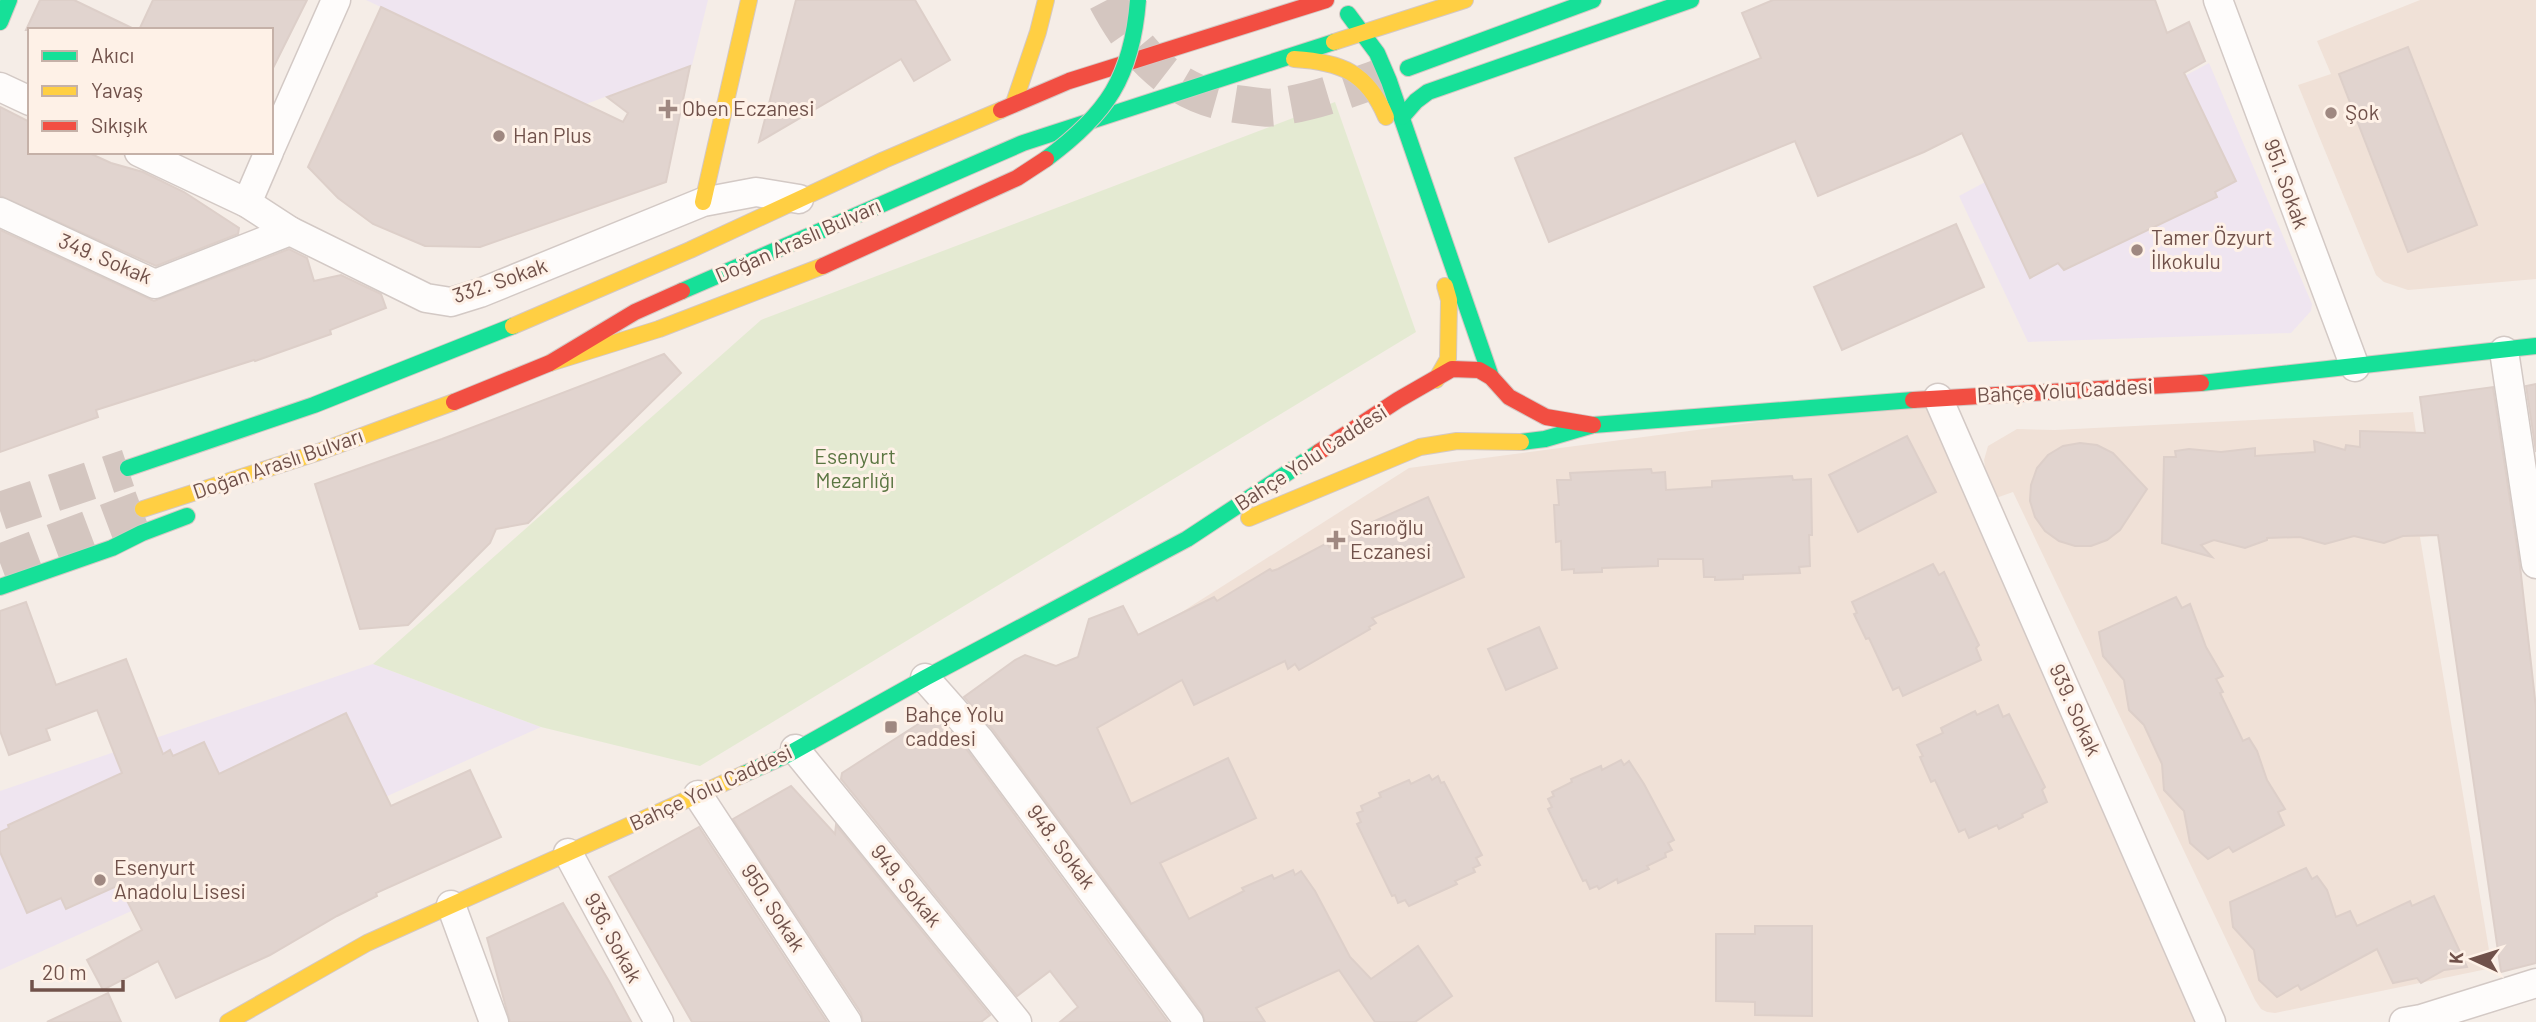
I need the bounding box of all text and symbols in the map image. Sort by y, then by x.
legend [28,28,273,154]
text: Akıcı [91,42,134,67]
text: Yavaş [91,77,143,102]
place label: Oben Eczanesi [682,95,815,120]
place label: Şok [2345,99,2379,124]
marker: Oben Eczanesi [660,101,676,117]
marker: Şok [2323,105,2339,121]
text: Sıkışık [91,112,148,137]
place label: Han Plus [513,122,592,147]
marker: Han Plus [491,128,507,144]
street label: 951. Sokak [2260,135,2315,232]
street label: Doğan Araslı Bulvarı [711,192,884,287]
place label: Tamer Özyurt İlkokulu [2151,224,2273,273]
street label: 349. Sokak [55,227,156,288]
marker: Tamer Özyurt İlkokulu [2129,242,2145,258]
street label: 332. Sokak [449,252,550,307]
street label: Bahçe Yolu Caddesi [1976,372,2154,407]
street label: Bahçe Yolu Caddesi [1229,398,1391,515]
street label: Doğan Araslı Bulvarı [189,422,366,503]
park label: Esenyurt Mezarlığı [814,443,896,492]
place label: Sarıoğlu Eczanesi [1350,514,1431,563]
marker: Sarıoğlu Eczanesi [1328,532,1344,548]
street label: 939. Sokak [2045,660,2108,759]
place label: Bahçe Yolu caddesi [905,701,1004,750]
marker: Bahçe Yolu caddesi [883,719,899,735]
street label: Bahçe Yolu Caddesi [625,738,796,835]
street label: 948. Sokak [1022,799,1102,893]
street label: 949. Sokak [866,839,948,931]
place label: Esenyurt Anadolu Lisesi [114,854,246,903]
street label: 950. Sokak [737,859,812,955]
marker: Esenyurt Anadolu Lisesi [92,872,108,888]
street label: 936. Sokak [580,888,648,986]
north arrow [2438,924,2508,994]
scale bar [32,948,122,992]
text: K [2444,951,2467,965]
text: 20 m [42,959,87,984]

